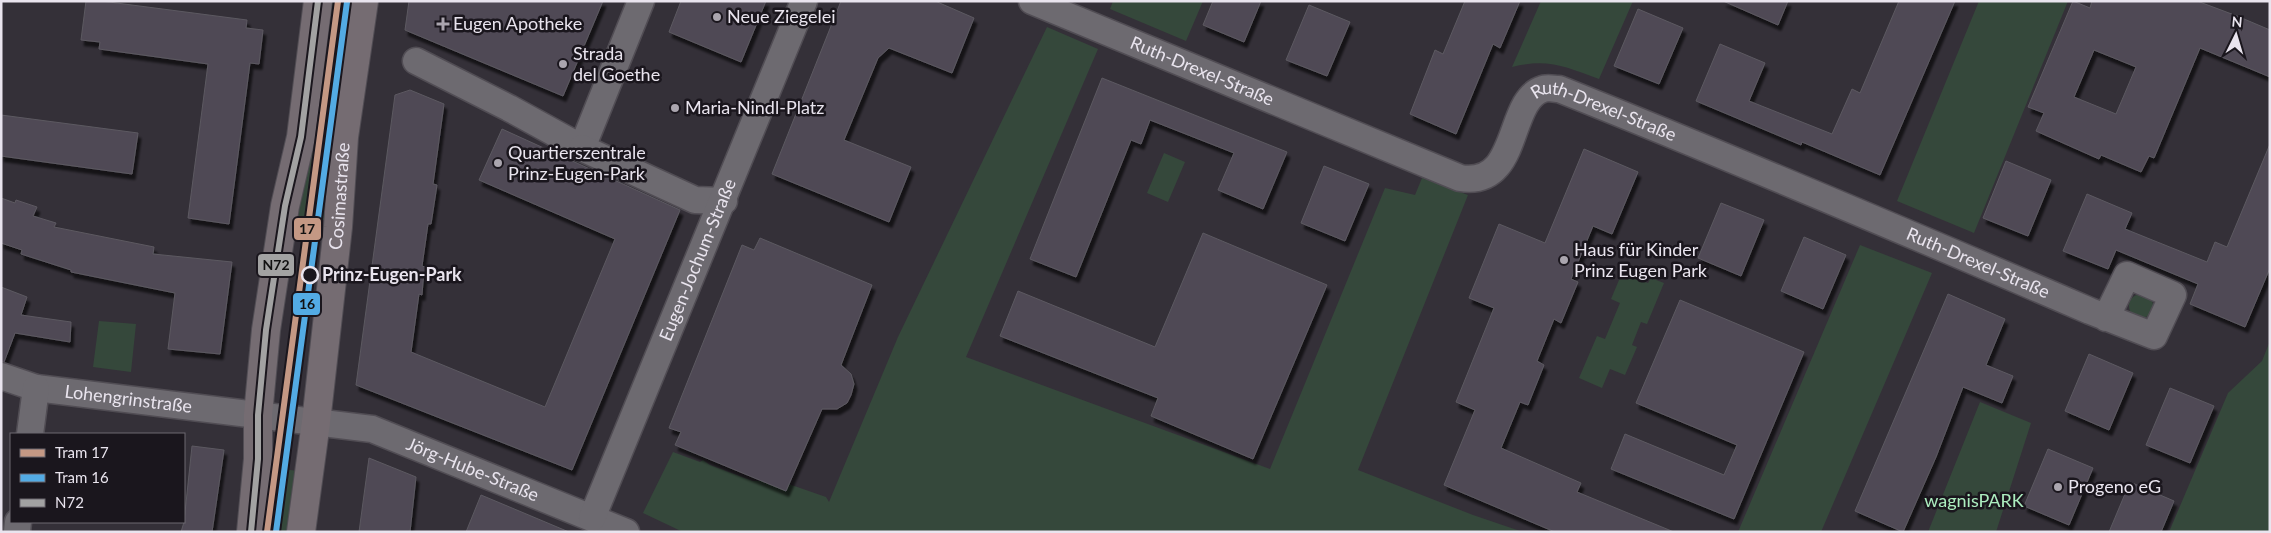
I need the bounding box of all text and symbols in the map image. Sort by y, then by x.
place label: Neue Ziegelei [727,5,836,27]
north arrow [2211,10,2261,60]
marker: Neue Ziegelei [711,11,723,23]
place label: Eugen Apotheke [453,12,582,34]
text: N [2231,13,2243,30]
marker: Eugen Apotheke [437,18,449,30]
street label: Ruth-Drexel-Straße [1127,31,1278,110]
place label: Strada del Goethe [573,42,660,85]
marker: Strada del Goethe [557,58,569,70]
street label: Ruth-Drexel-Straße [1526,76,1680,145]
place label: Maria-Nindl-Platz [685,96,824,118]
marker: Maria-Nindl-Platz [669,102,681,114]
place label: Quartierszentrale Prinz-Eugen-Park [508,141,646,184]
street label: Cosimastraße [323,142,354,251]
marker: Quartierszentrale Prinz-Eugen-Park [492,157,504,169]
street label: Eugen-Jochum-Straße [654,175,740,344]
line badge: 17 [293,217,322,241]
text: 17 [299,220,315,237]
street label: Ruth-Drexel-Straße [1903,222,2053,302]
place label: Haus für Kinder Prinz Eugen Park [1574,238,1708,281]
line badge: N72 [257,253,295,277]
marker: Haus für Kinder Prinz Eugen Park [1558,254,1570,266]
text: N72 [262,256,290,273]
place label: Prinz-Eugen-Park [322,263,462,285]
marker: Prinz-Eugen-Park [301,266,319,284]
line badge: 16 [292,292,321,316]
text: 16 [299,295,315,312]
street label: Lohengrinstraße [63,380,193,417]
street label: Jörg-Hube-Straße [403,432,542,506]
legend [10,433,185,523]
text: Tram 17 [55,443,109,461]
text: Tram 16 [55,468,109,486]
place label: Progeno eG [2068,475,2161,497]
marker: Progeno eG [2052,481,2064,493]
park label: wagnisPARK [1924,489,2024,511]
text: N72 [55,493,84,511]

